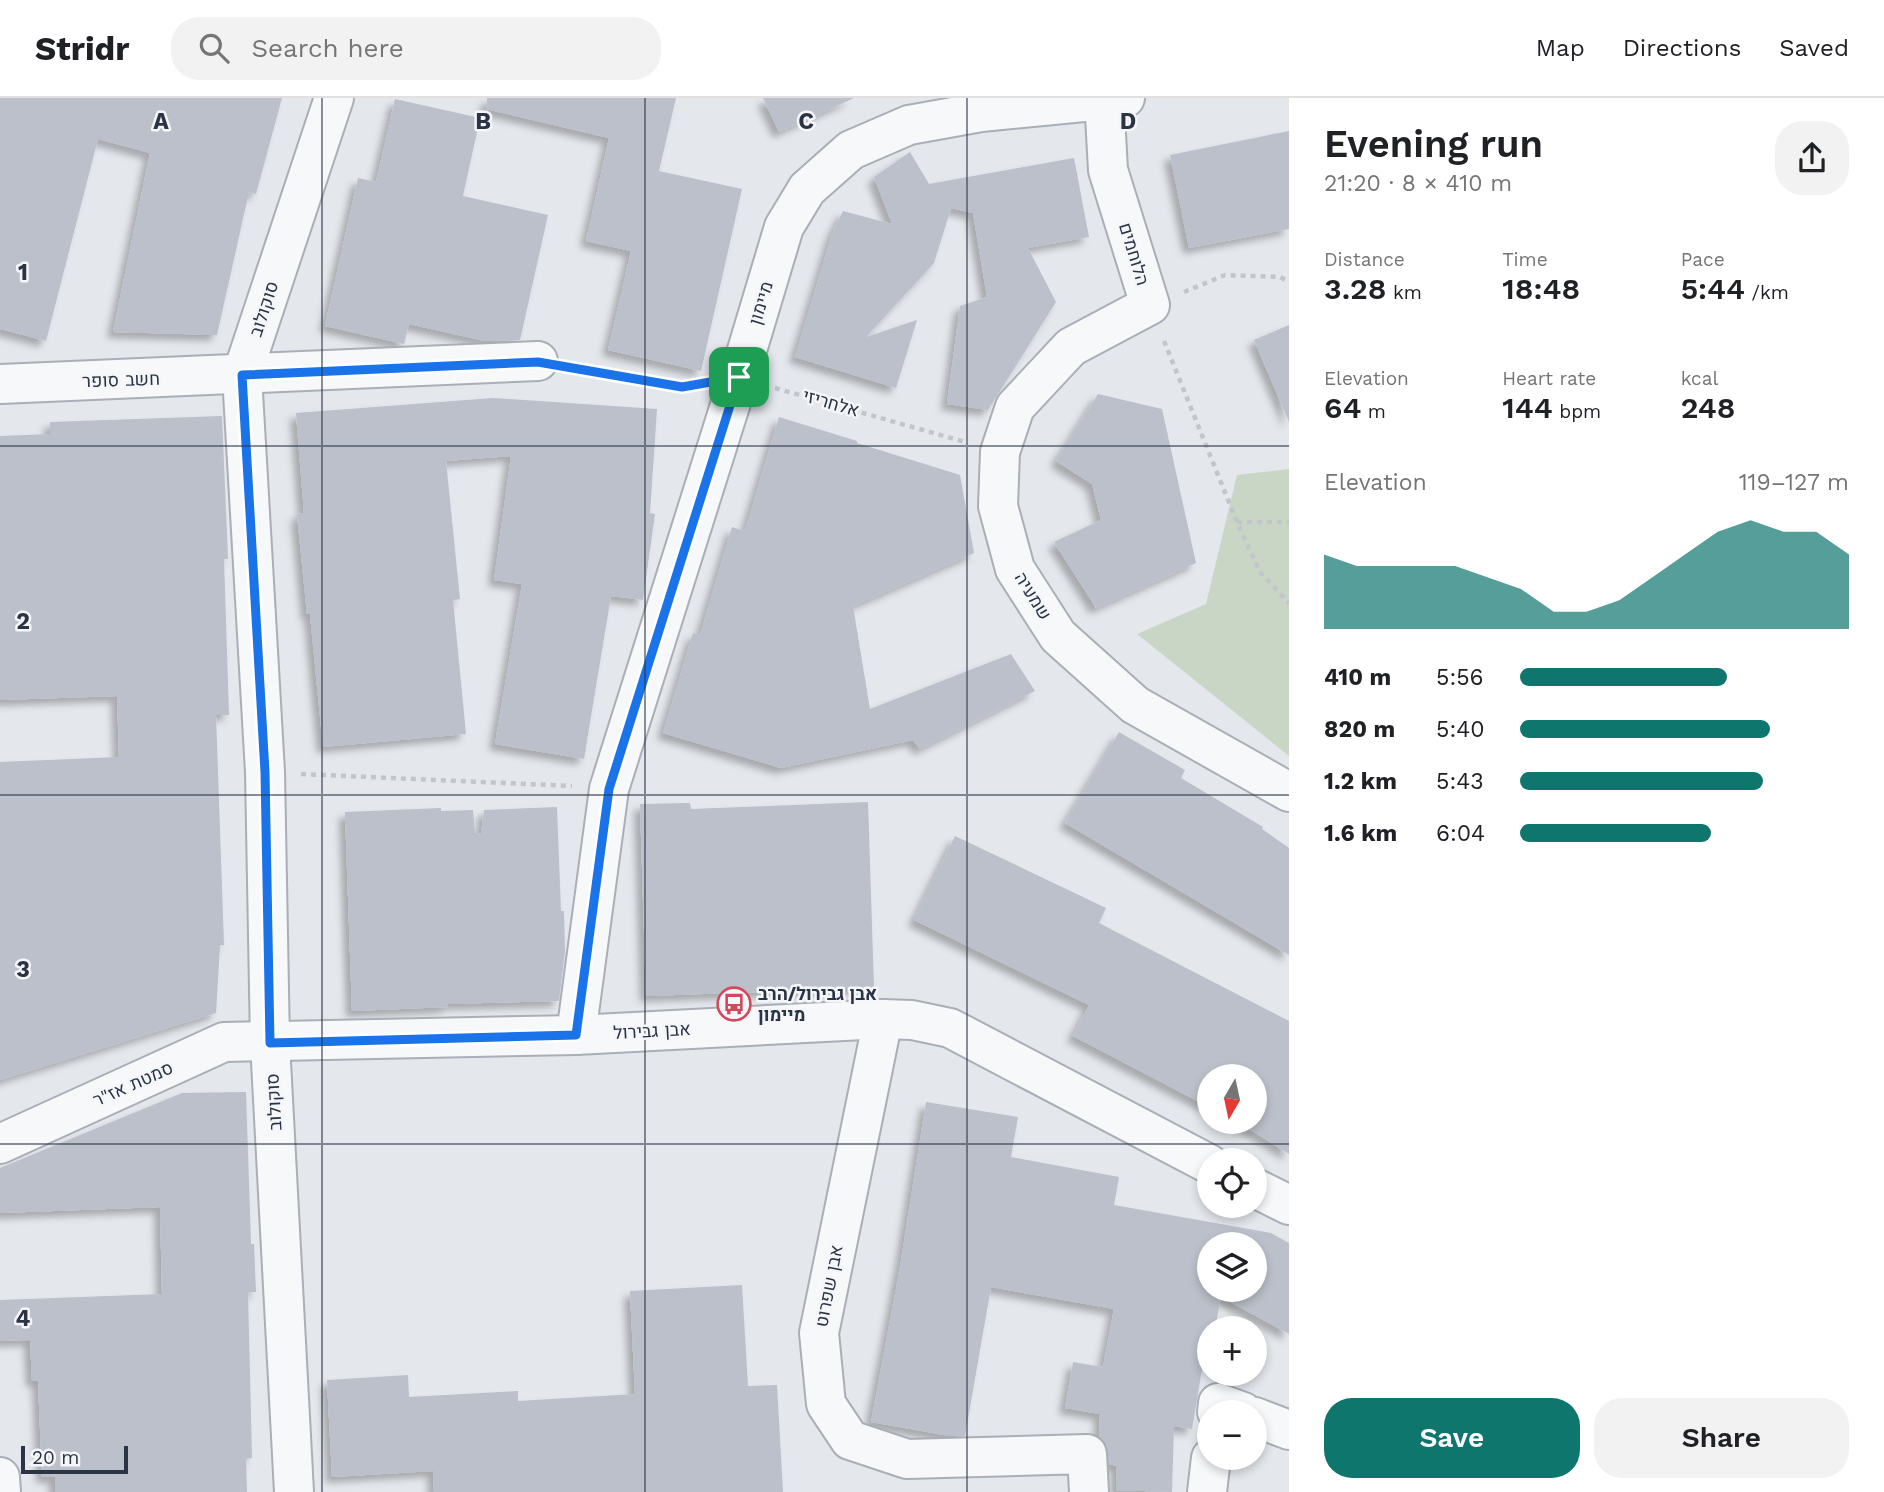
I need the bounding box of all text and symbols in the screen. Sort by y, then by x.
search box [171,17,661,80]
text: Stridr [35,29,129,68]
icon: search [195,29,233,67]
text: Search here [251,33,404,63]
text: Map [1536,34,1585,62]
text: Directions [1623,34,1741,62]
text: Saved [1779,34,1849,62]
text: A [153,108,169,135]
text: B [475,108,491,135]
text: C [798,108,814,135]
text: D [1120,108,1136,135]
button: share [1775,121,1849,195]
text: Evening run [1324,122,1543,166]
text: 21:20 · 8 × 410 m [1324,170,1512,197]
street label: הלוחמים [1115,220,1154,288]
text: Distance [1324,248,1405,271]
text: Time [1502,248,1548,271]
text: Pace [1681,248,1725,271]
text: 1 [18,259,28,286]
text: 3.28 [1324,271,1387,306]
text: 18:48 [1502,271,1580,306]
text: 5:44 [1681,271,1745,306]
street label: סוקולוב [245,278,282,339]
street label: מיימון [744,279,777,327]
text: km [1387,281,1422,304]
text: /km [1745,281,1789,304]
pin [709,347,769,407]
icon: arrive [720,358,758,396]
text: Elevation [1324,367,1409,390]
text: Heart rate [1502,367,1596,390]
text: kcal [1681,367,1718,390]
street label: חשב סופר [82,368,160,391]
street label: אלחריזי [800,384,862,421]
text: 64 [1324,390,1361,425]
text: 144 [1502,390,1553,425]
text: 248 [1681,390,1736,425]
text: m [1361,400,1386,423]
text: bpm [1553,400,1601,423]
text: Elevation [1324,469,1427,496]
text: 119–127 m [1739,469,1849,496]
street label: שמעיה [1011,568,1056,623]
text: 2 [16,608,30,635]
text: 410 m [1324,664,1391,691]
text: 5:56 [1436,664,1484,691]
text: 820 m [1324,716,1395,743]
text: 5:40 [1436,716,1485,743]
text: 1.2 km [1324,768,1397,795]
text: 5:43 [1436,768,1484,795]
text: 1.6 km [1324,820,1397,847]
text: 6:04 [1436,820,1485,847]
text: 3 [16,956,30,983]
place label: אבן גבירול/הרב מיימון [758,983,877,1025]
bus stop icon: אבן גבירול/הרב מיימון [715,985,753,1023]
street label: אבן גבירול [613,1018,691,1043]
street label: סמטת אז"ר [90,1057,176,1110]
north arrow [1197,1064,1267,1134]
map controls [1197,1064,1267,1470]
street label: סוקולוב [262,1073,285,1131]
button: locate [1197,1148,1267,1218]
button: layers [1197,1232,1267,1302]
street label: אבן שפרוט [810,1243,847,1329]
text: 4 [16,1305,31,1332]
button: + [1197,1316,1267,1386]
button: Save [1324,1398,1580,1478]
button: Share [1594,1398,1849,1478]
button: − [1197,1400,1267,1470]
scale bar [21,1443,128,1475]
text: 20 m [32,1446,79,1469]

